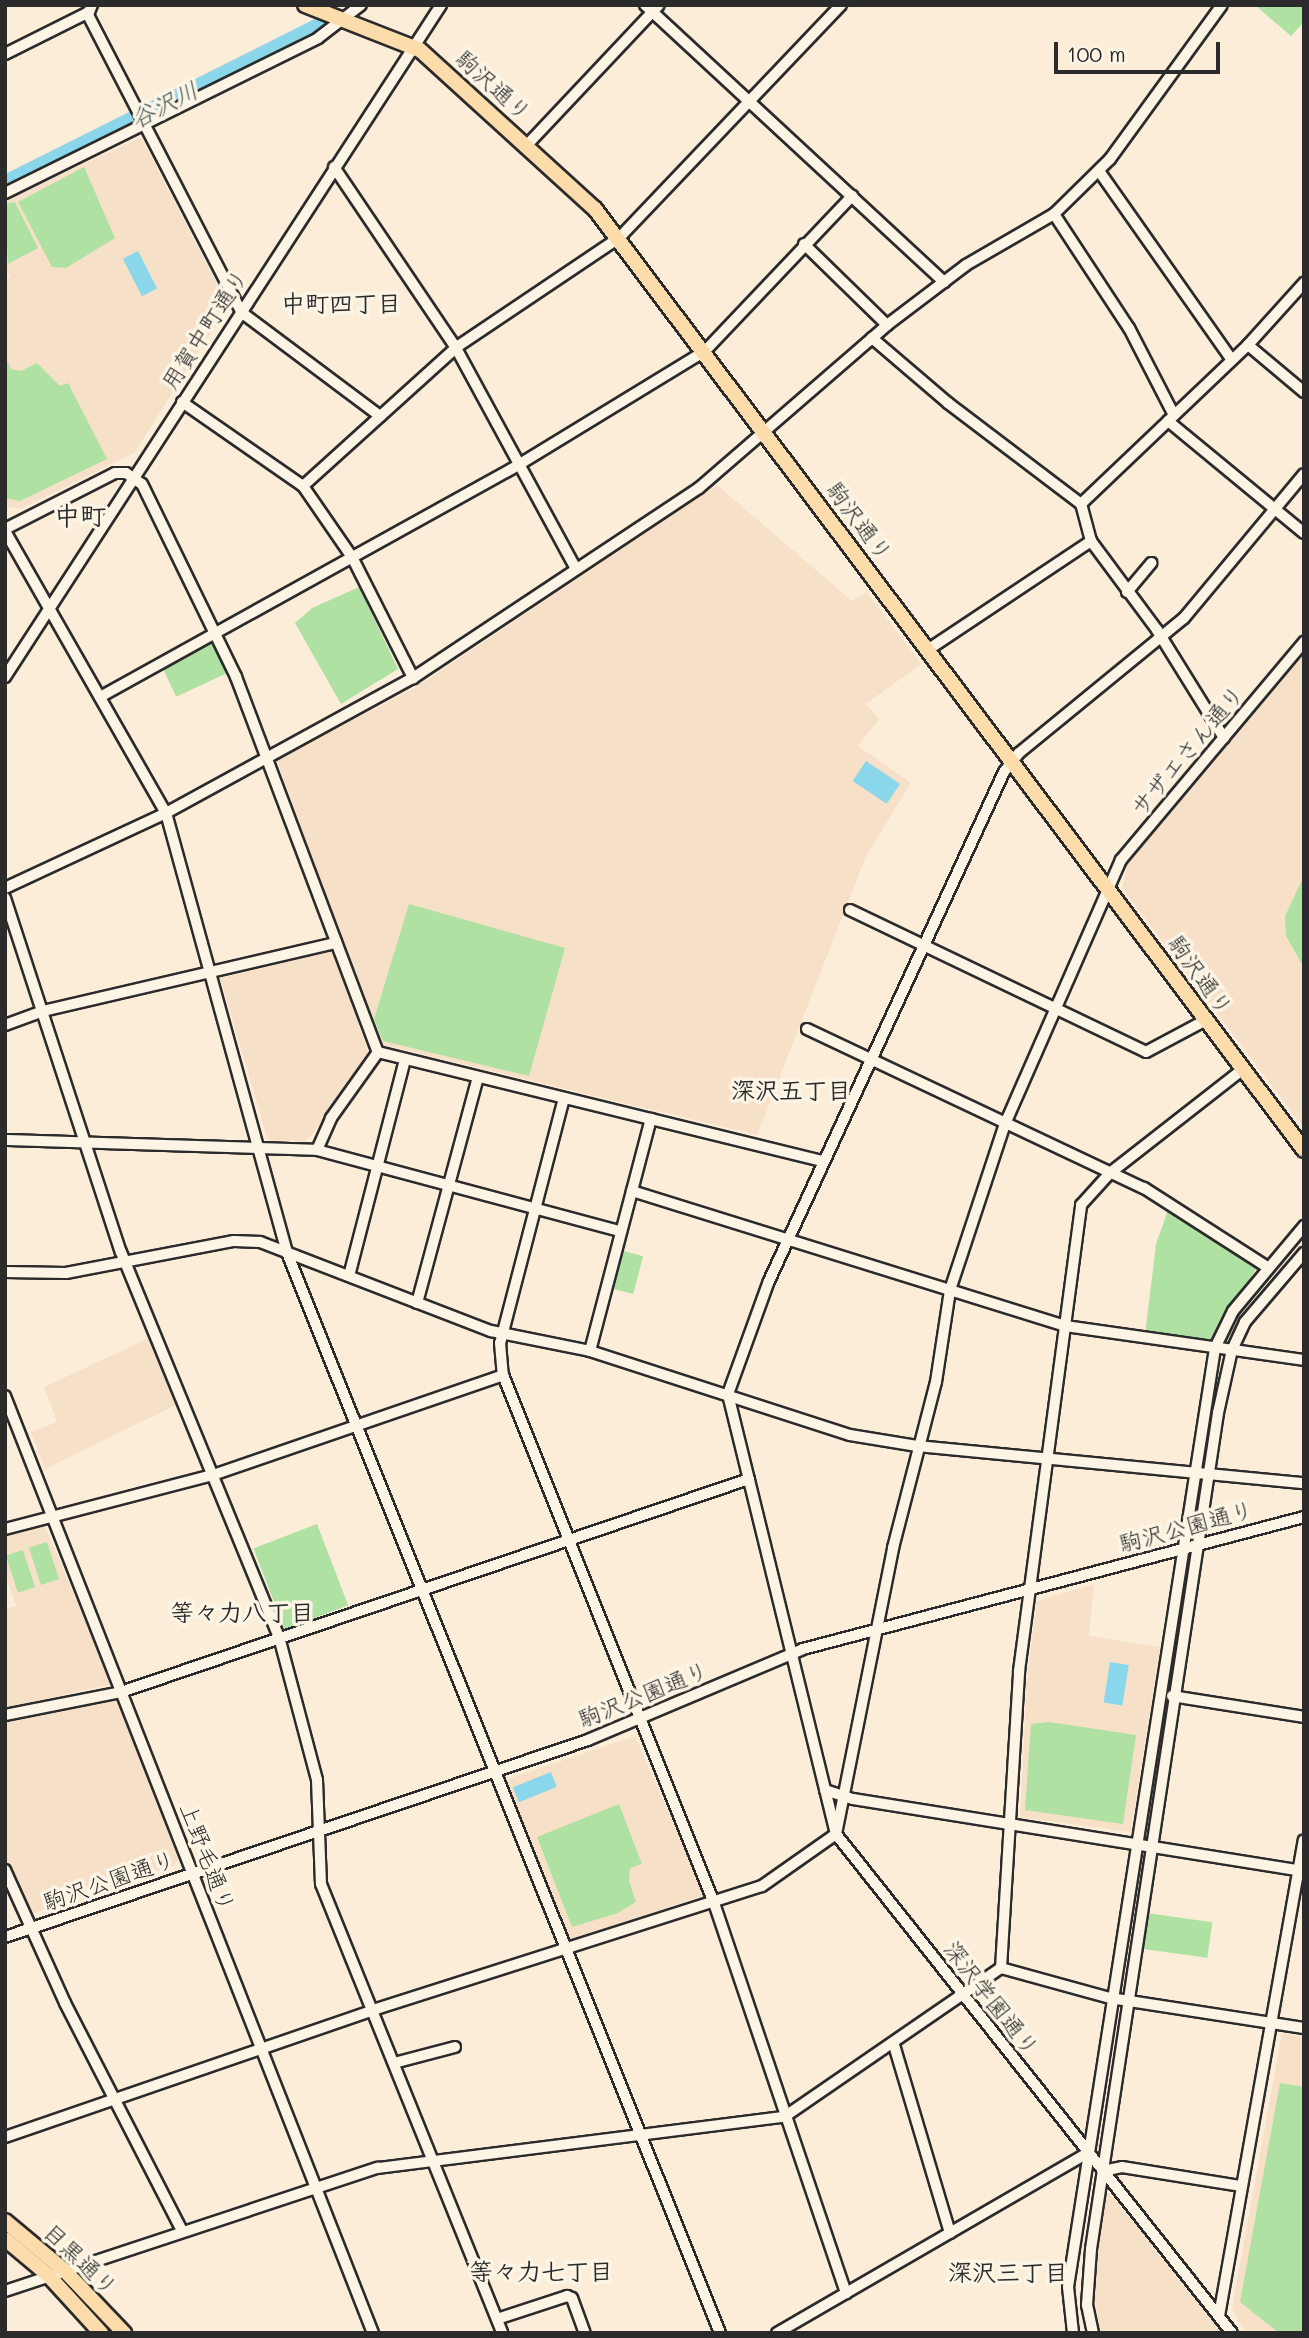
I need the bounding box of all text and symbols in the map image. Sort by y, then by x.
scale bar [1057,28,1223,72]
text: 100 m [1067,40,1126,67]
street label: 駒沢通り [451,44,537,126]
water label: 谷沢川 [125,75,203,133]
street label: 用賀中町通り [155,264,253,394]
district label: 中町四丁目 [281,289,401,317]
street label: 駒沢通り [821,476,899,566]
district label: 中町 [54,500,106,532]
street label: サザエさん通り [1125,679,1249,821]
street label: 駒沢通り [1163,930,1239,1020]
district label: 深沢五丁目 [731,1076,851,1104]
street label: 駒沢公園通り [1116,1495,1256,1557]
district label: 等々力八丁目 [170,1598,314,1626]
street label: 駒沢公園通り [574,1655,712,1733]
street label: 上野毛通り [175,1798,241,1916]
street label: 駒沢公園通り [39,1844,179,1916]
street label: 深沢学園通り [939,1935,1045,2061]
street label: 目黒通り [38,2217,124,2301]
district label: 等々力七丁目 [469,2257,613,2285]
district label: 深沢三丁目 [948,2258,1068,2286]

